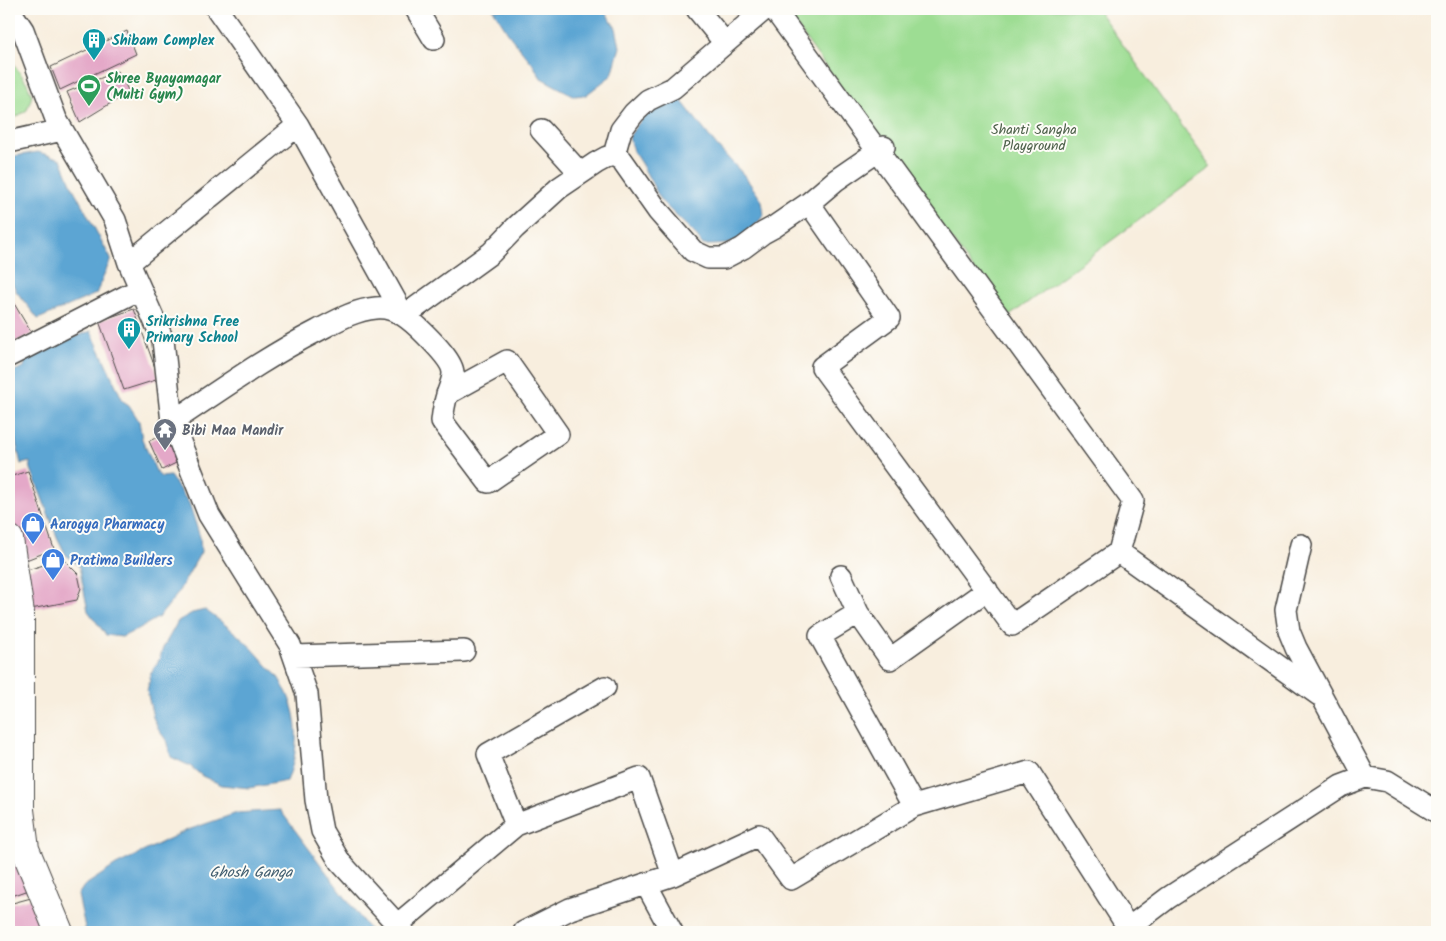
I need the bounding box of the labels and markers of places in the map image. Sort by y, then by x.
building icon: Shibam Complex [81,27,107,61]
place label: Shibam Complex [112,30,215,52]
place label: Shree Byayamagar (Multi Gym) [106,68,222,106]
sports icon: Shree Byayamagar (Multi Gym) [76,73,102,107]
place label: Srikrishna Free Primary School [146,311,239,349]
building icon: Srikrishna Free Primary School [116,316,142,350]
temple icon: Bibi Maa Mandir [152,417,178,451]
place label: Bibi Maa Mandir [182,420,284,442]
shop icon: Aarogya Pharmacy [20,511,46,545]
place label: Aarogya Pharmacy [50,514,165,536]
shop icon: Pratima Builders [40,547,66,581]
place label: Pratima Builders [70,550,173,572]

